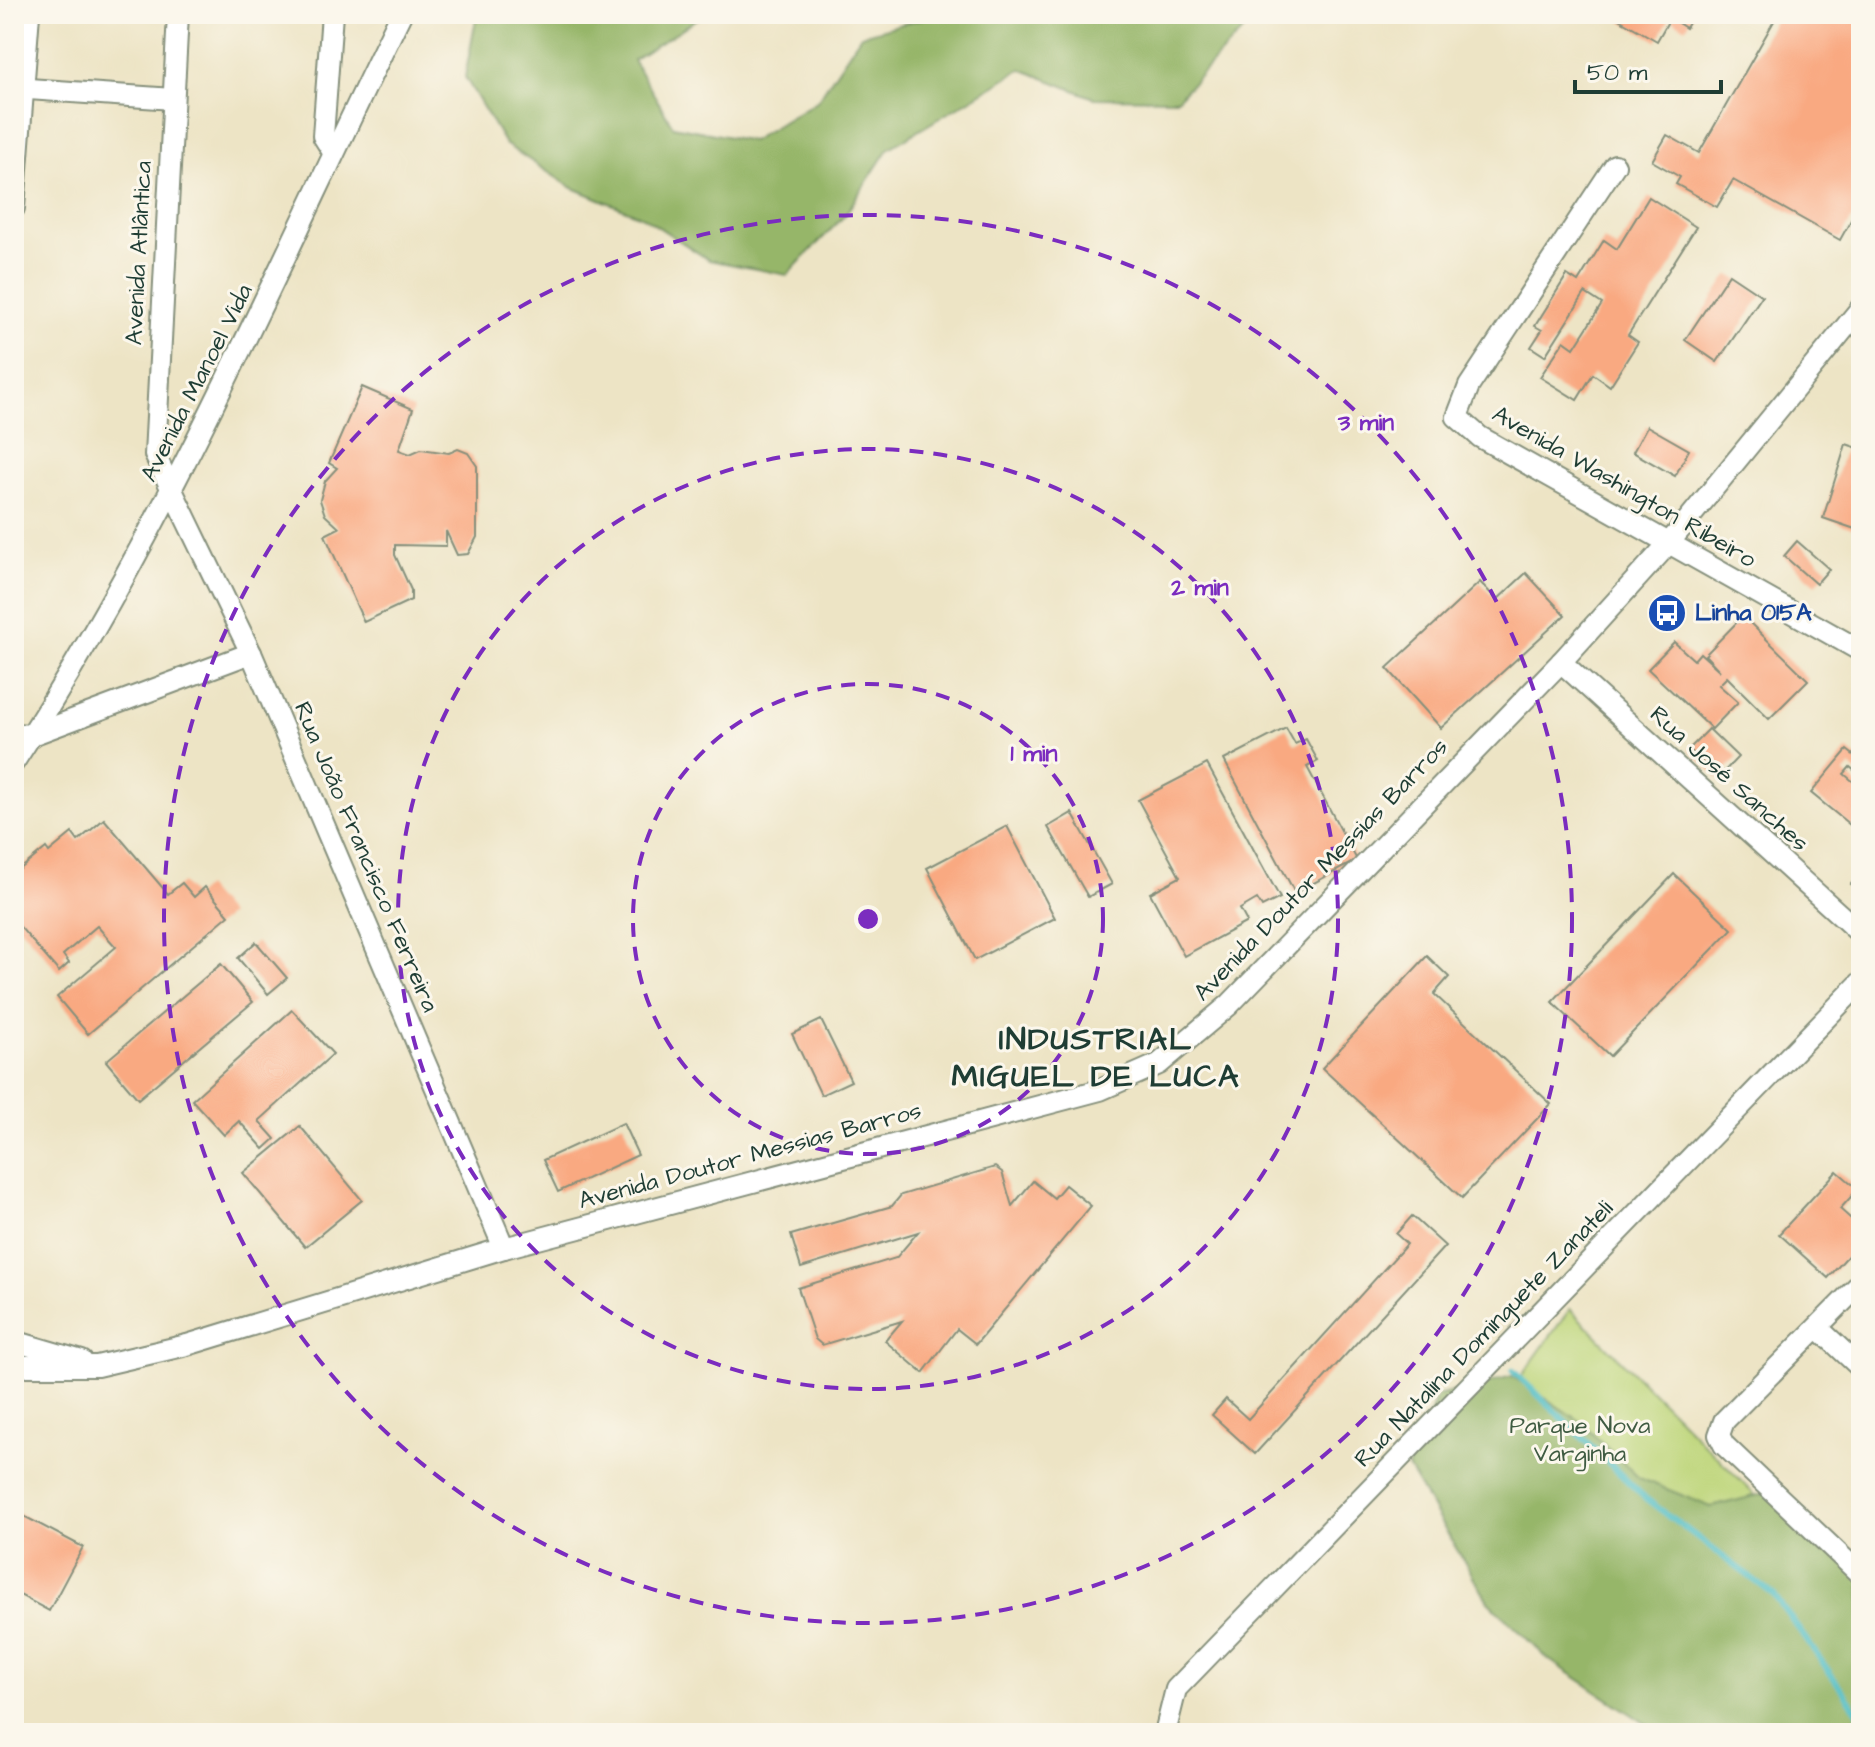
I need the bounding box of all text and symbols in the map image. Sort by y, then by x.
scale bar [1575,44,1721,94]
text: 50 m [1587,56,1648,90]
street label: Avenida Atlântica [117,160,161,346]
street label: Avenida Manoel Vida [132,278,262,488]
street label: Avenida Washington Ribeiro [1485,397,1763,578]
text: 3 min [1337,406,1394,440]
text: 2 min [1170,571,1229,605]
bus stop icon: Linha 015A [1646,592,1688,634]
place label: Linha 015A [1695,596,1812,630]
street label: Rua João Francisco Ferreira [285,697,447,1017]
street label: Rua José Sanches [1642,698,1816,860]
street label: Avenida Doutor Messias Barros [1186,731,1456,1009]
text: 1 min [1011,737,1058,771]
centre of rings [854,905,882,933]
district label: INDUSTRIAL MIGUEL DE LUCA [951,1017,1241,1099]
street label: Avenida Doutor Messias Barros [575,1094,925,1218]
street label: Rua Natalina Dominguete Zanateli [1347,1192,1622,1476]
park label: Parque Nova Varginha [1509,1409,1651,1472]

